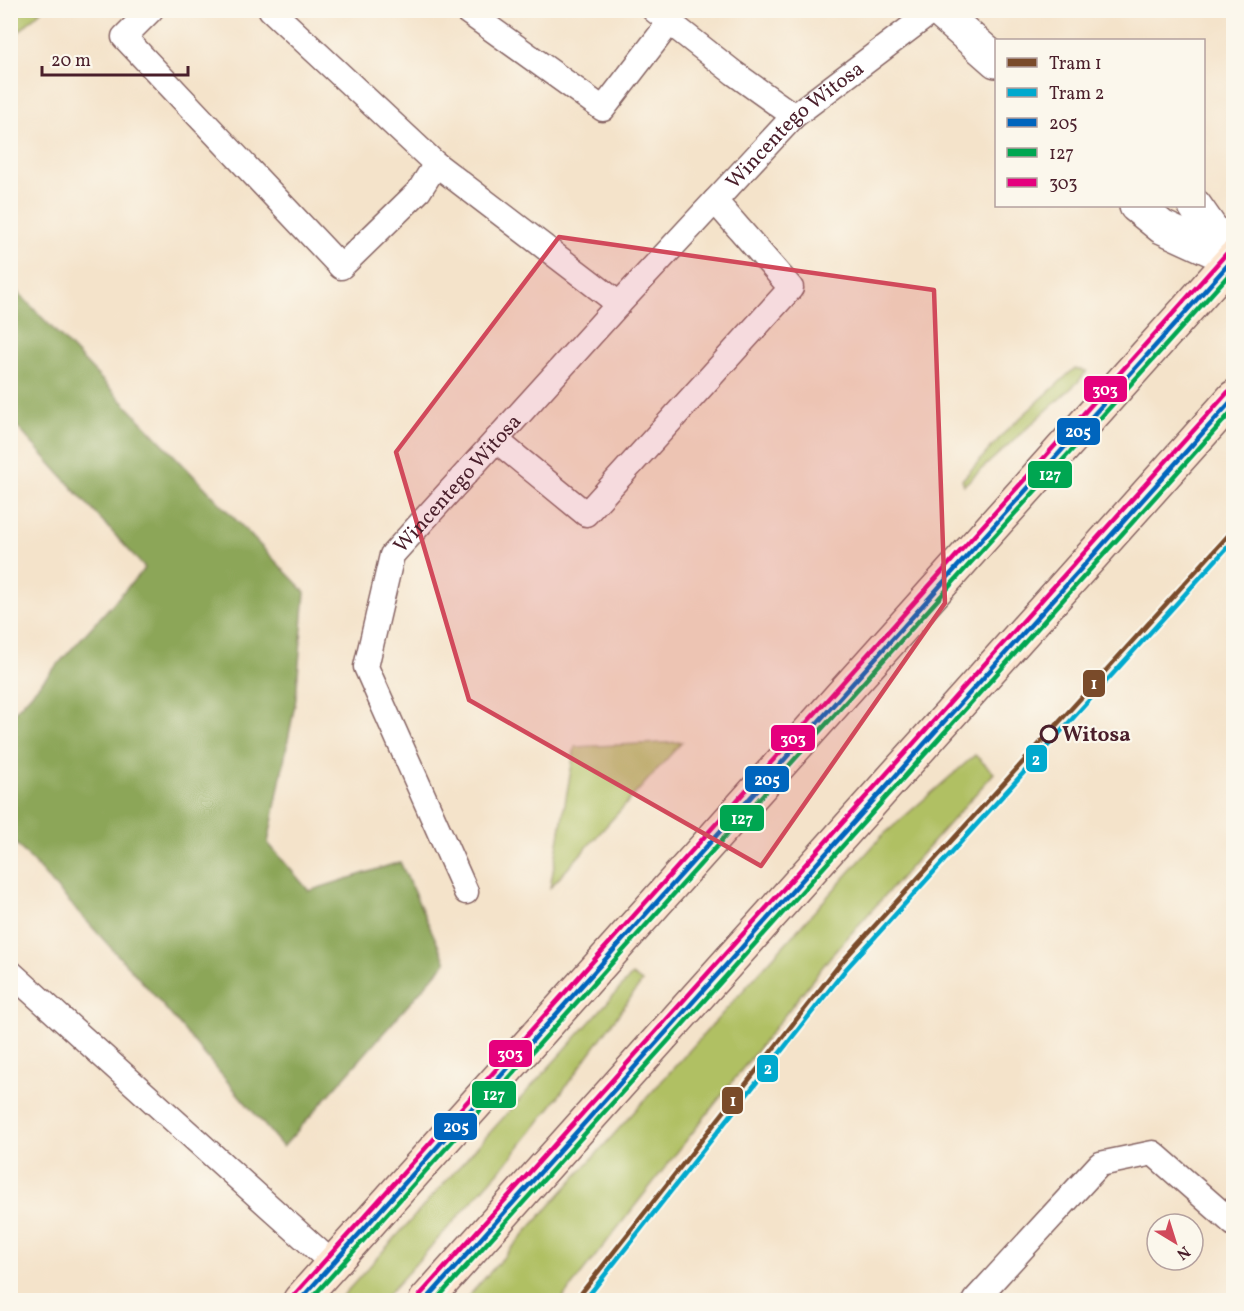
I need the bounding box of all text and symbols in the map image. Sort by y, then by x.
scale bar [42,39,188,77]
legend [995,39,1205,207]
text: 20 m [51,49,91,74]
text: Tram 1 [1049,52,1102,77]
street label: Wincentego Witosa [720,55,870,196]
text: Tram 2 [1049,82,1105,107]
text: 205 [1049,112,1078,137]
text: 127 [1049,142,1074,167]
text: 303 [1049,172,1077,197]
line badge: 303 [1083,375,1128,403]
text: 303 [1092,380,1118,402]
street label: Wincentego Witosa [387,408,529,560]
line badge: 205 [1056,417,1101,446]
text: 205 [1065,422,1091,444]
line badge: 127 [1027,460,1073,489]
text: 127 [1039,465,1061,487]
line badge: 1 [1082,669,1106,698]
text: 1 [1091,674,1097,696]
place label: Witosa [1062,721,1131,750]
line badge: 303 [770,724,816,752]
marker: Witosa [1040,725,1058,743]
text: 303 [780,729,806,751]
line badge: 2 [1025,744,1048,773]
text: 2 [1032,750,1040,772]
line badge: 205 [744,765,790,793]
text: 205 [754,770,780,792]
line badge: 127 [719,804,765,832]
text: 127 [731,809,753,831]
line badge: 303 [488,1039,533,1068]
text: 303 [497,1044,523,1066]
line badge: 2 [756,1054,779,1083]
text: 2 [764,1059,772,1081]
line badge: 127 [471,1080,517,1109]
text: 127 [483,1085,505,1107]
line badge: 1 [721,1086,744,1115]
text: 1 [730,1091,736,1113]
line badge: 205 [433,1112,478,1141]
text: 205 [443,1117,469,1139]
north arrow [1145,1212,1205,1272]
text: N [1171,1240,1194,1265]

